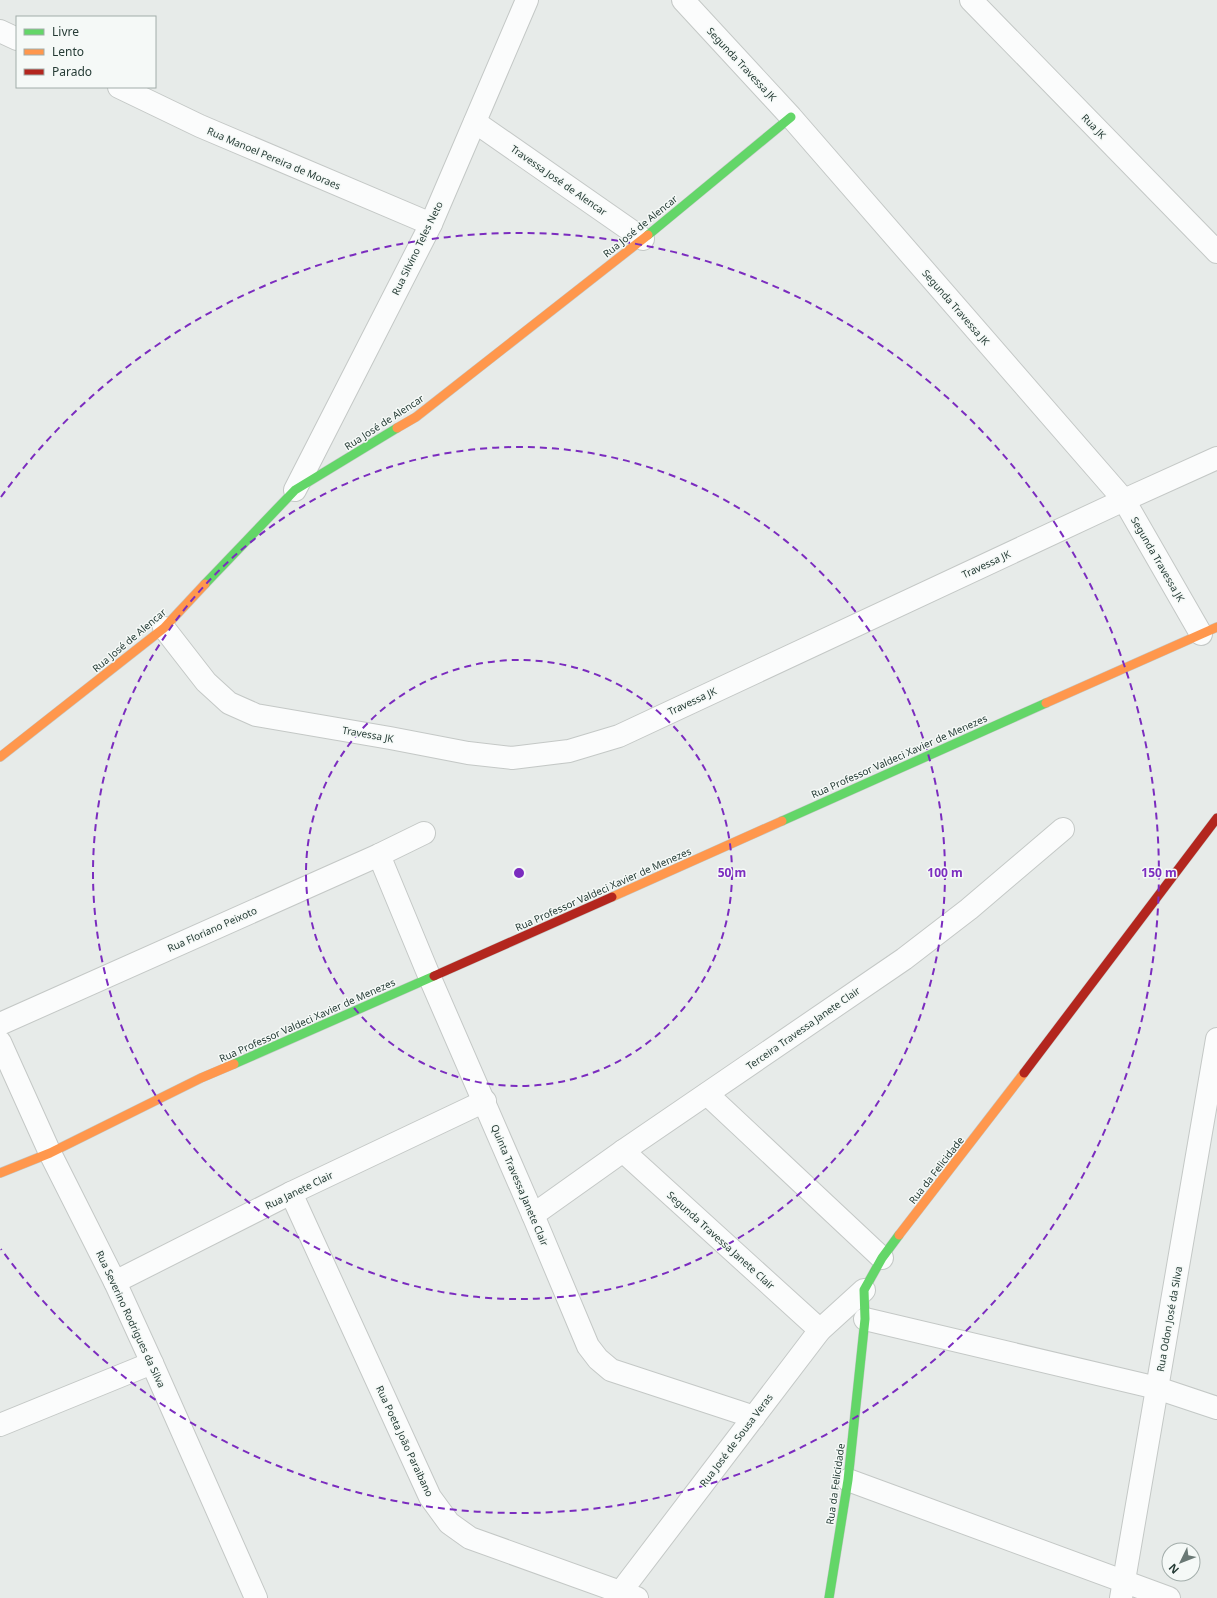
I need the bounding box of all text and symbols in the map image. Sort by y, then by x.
legend [16,16,156,88]
text: Livre [52,23,79,40]
street label: Segunda Travessa JK [704,24,780,104]
text: Lento [52,43,84,60]
text: Parado [52,63,92,80]
street label: Rua JK [1079,111,1110,142]
street label: Rua Manoel Pereira de Moraes [205,123,343,193]
street label: Travessa José de Alencar [508,141,610,219]
street label: Rua José de Alencar [600,192,680,260]
street label: Rua Silvino Teles Neto [388,199,446,297]
street label: Segunda Travessa JK [919,266,993,348]
street label: Rua José de Alencar [342,391,426,453]
street label: Segunda Travessa JK [1128,514,1188,605]
street label: Travessa JK [959,546,1013,581]
street label: Rua José de Alencar [89,605,169,675]
street label: Travessa JK [665,683,719,718]
street label: Rua Professor Valdeci Xavier de Menezes [809,711,989,801]
street label: Travessa JK [341,723,396,746]
street label: Rua Professor Valdeci Xavier de Menezes [513,844,693,934]
text: 50 m [718,864,746,881]
text: 100 m [927,864,963,881]
text: 150 m [1141,864,1177,881]
centre of rings [512,866,526,880]
street label: Rua Floriano Peixoto [165,903,259,955]
street label: Rua Professor Valdeci Xavier de Menezes [217,975,397,1065]
street label: Terceira Travessa Janete Clair [743,983,863,1073]
street label: Quinta Travessa Janete Clair [488,1122,552,1248]
street label: Rua da Felicidade [905,1133,967,1207]
street label: Rua Janete Clair [263,1168,335,1212]
street label: Segunda Travessa Janete Clair [664,1188,778,1292]
street label: Rua Severino Rodrigues da Silva [93,1248,169,1390]
street label: Rua Odon José da Silva [1153,1265,1185,1373]
street label: Rua Poeta João Paraibano [373,1383,437,1499]
street label: Rua José de Sousa Veras [696,1390,776,1489]
street label: Rua da Felicidade [822,1442,848,1526]
north arrow [1161,1542,1201,1582]
text: N [1165,1561,1182,1578]

